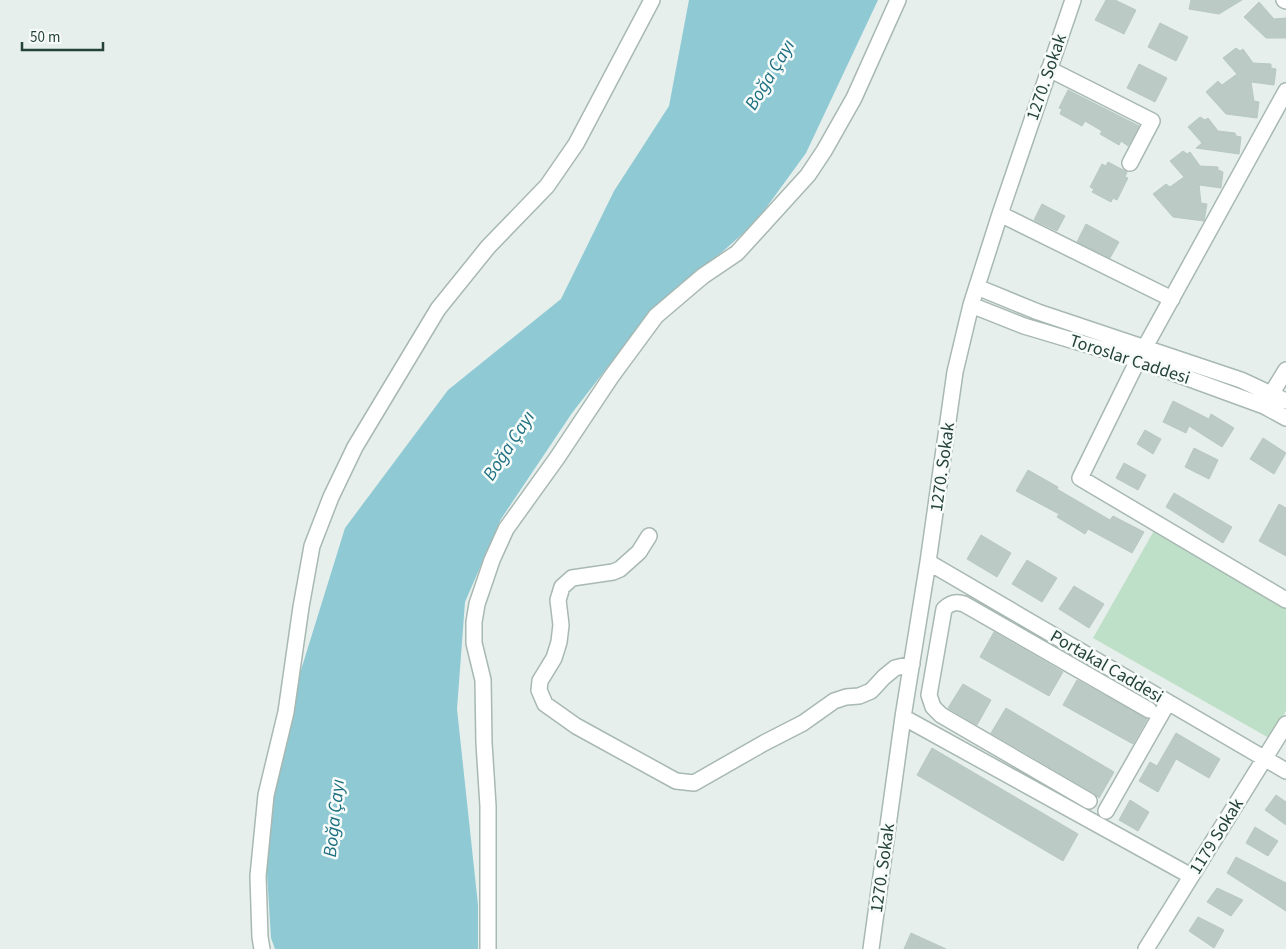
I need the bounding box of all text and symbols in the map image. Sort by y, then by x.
scale bar [22,20,104,52]
text: 50 m [30,27,60,48]
street label: 1270. Sokak [1020,30,1073,124]
water label: Boğa Çayı [739,34,802,115]
street label: Toroslar Caddesi [1066,328,1193,391]
water label: Boğa Çayı [477,406,542,486]
street label: 1270. Sokak [924,421,961,513]
street label: Portakal Caddesi [1046,624,1168,709]
water label: Boğa Çayı [317,778,352,859]
street label: 1179 Sokak [1183,793,1250,879]
street label: 1270. Sokak [864,822,901,914]

